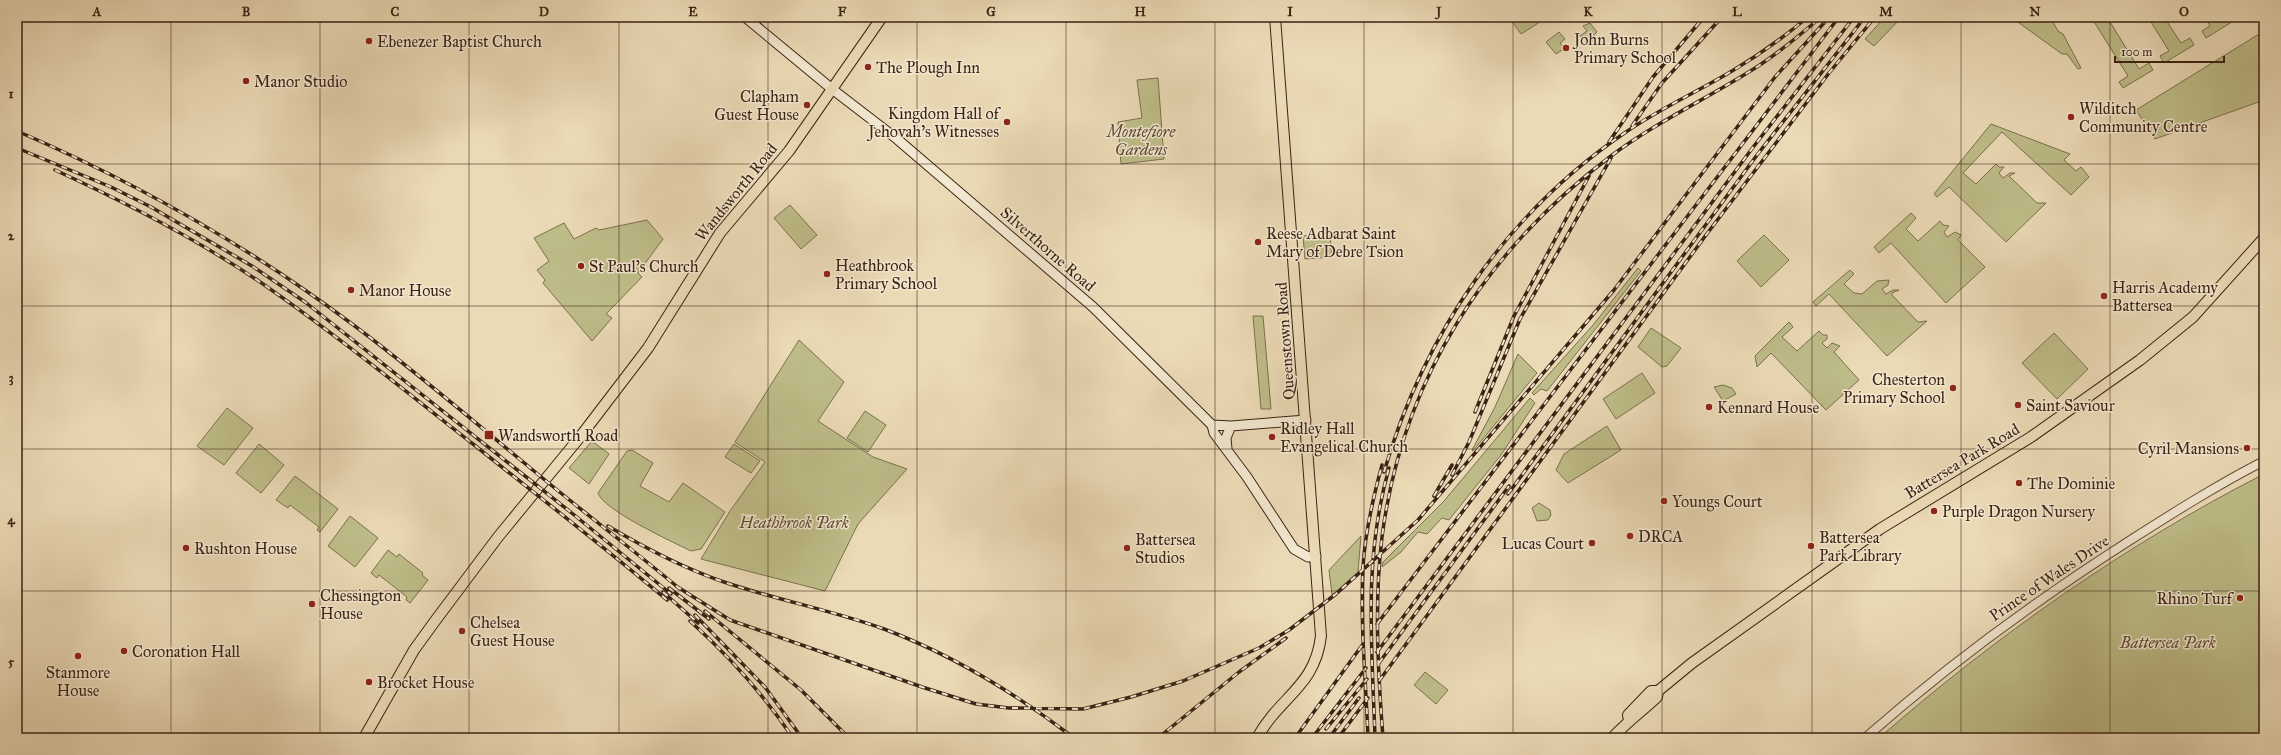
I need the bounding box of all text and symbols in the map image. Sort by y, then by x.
text: A [92,4,102,20]
text: B [242,4,251,20]
text: C [391,4,400,20]
text: D [539,4,549,20]
text: E [688,4,698,20]
text: F [838,4,847,20]
text: G [986,4,996,20]
text: H [1134,4,1146,20]
text: I [1287,4,1293,20]
text: J [1434,4,1442,20]
text: K [1583,4,1593,20]
text: L [1732,4,1742,20]
text: M [1879,4,1893,20]
text: N [2029,4,2041,20]
text: O [2179,4,2189,20]
place label: John Burns Primary School [1572,30,1677,67]
place label: Ebenezer Baptist Church [377,32,542,51]
marker: Ebenezer Baptist Church [364,36,374,46]
scale bar [2115,38,2224,64]
marker: John Burns Primary School [1561,43,1571,53]
text: 100 m [2121,45,2152,59]
place label: The Plough Inn [876,58,980,78]
marker: The Plough Inn [863,62,873,72]
place label: Manor Studio [254,72,347,91]
marker: Manor Studio [241,76,251,86]
text: 1 [8,86,14,102]
place label: Clapham Guest House [714,87,800,124]
place label: Wilditch Community Centre [2079,99,2208,136]
marker: Clapham Guest House [802,100,812,110]
place label: Kingdom Hall of Jehovah's Witnesses [866,104,1002,142]
marker: Wilditch Community Centre [2066,112,2076,122]
marker: Kingdom Hall of Jehovah's Witnesses [1002,117,1012,127]
park label: Montefiore Gardens [1105,122,1176,159]
street label: Wandsworth Road [691,139,781,245]
street label: Silverthorne Road [997,203,1099,295]
place label: Reese Adbarat Saint Mary of Debre Tsion [1266,224,1404,261]
text: 2 [8,228,15,244]
marker: Reese Adbarat Saint Mary of Debre Tsion [1253,237,1263,247]
place label: Heathbrook Primary School [835,256,938,293]
place label: St Paul's Church [589,257,699,276]
marker: St Paul's Church [576,261,586,271]
marker: Heathbrook Primary School [822,269,832,279]
place label: Harris Academy Battersea [2112,278,2218,315]
place label: Manor House [359,281,452,300]
street label: Queenstown Road [1271,281,1299,401]
marker: Manor House [346,285,356,295]
marker: Harris Academy Battersea [2099,291,2109,301]
text: 3 [8,370,14,386]
place label: Chesterton Primary School [1843,370,1946,407]
marker: Chesterton Primary School [1948,383,1958,393]
place label: Saint Saviour [2026,396,2115,415]
place label: Kennard House [1717,398,1820,417]
marker: Saint Saviour [2013,400,2023,410]
marker: Kennard House [1704,402,1714,412]
place label: Ridley Hall Evangelical Church [1280,419,1408,457]
street label: Battersea Park Road [1901,419,2023,503]
place label: Wandsworth Road [498,426,618,445]
marker: Wandsworth Road [483,429,495,441]
marker: Ridley Hall Evangelical Church [1267,432,1277,442]
place label: Cyril Mansions [2138,439,2239,458]
marker: Cyril Mansions [2242,443,2252,453]
place label: The Dominie [2027,474,2116,493]
marker: The Dominie [2014,478,2024,488]
place label: Youngs Court [1672,492,1763,512]
marker: Youngs Court [1659,496,1669,506]
place label: Purple Dragon Nursery [1942,502,2095,522]
marker: Purple Dragon Nursery [1929,506,1939,516]
text: 4 [7,512,15,528]
park label: Heathbrook Park [738,513,849,532]
place label: DRCA [1638,527,1683,546]
place label: Battersea Park Library [1819,528,1902,565]
place label: Battersea Studios [1135,530,1196,567]
marker: DRCA [1625,531,1635,541]
street label: Prince of Wales Drive [1986,531,2113,625]
place label: Lucas Court [1502,534,1584,553]
marker: Lucas Court [1587,538,1597,548]
place label: Rushton House [194,539,297,558]
marker: Battersea Park Library [1806,541,1816,551]
marker: Rushton House [181,543,191,553]
marker: Battersea Studios [1122,543,1132,553]
place label: Chessington House [320,586,401,623]
place label: Rhino Turf [2157,589,2235,608]
marker: Rhino Turf [2235,593,2245,603]
marker: Chessington House [307,599,317,609]
place label: Chelsea Guest House [470,613,555,650]
marker: Chelsea Guest House [457,626,467,636]
park label: Battersea Park [2119,633,2216,652]
place label: Coronation Hall [132,642,241,661]
marker: Coronation Hall [119,646,129,656]
marker: Stanmore House [73,651,83,661]
text: 5 [8,654,15,670]
place label: Stanmore House [46,663,111,700]
place label: Brocket House [377,673,475,692]
marker: Brocket House [364,677,374,687]

